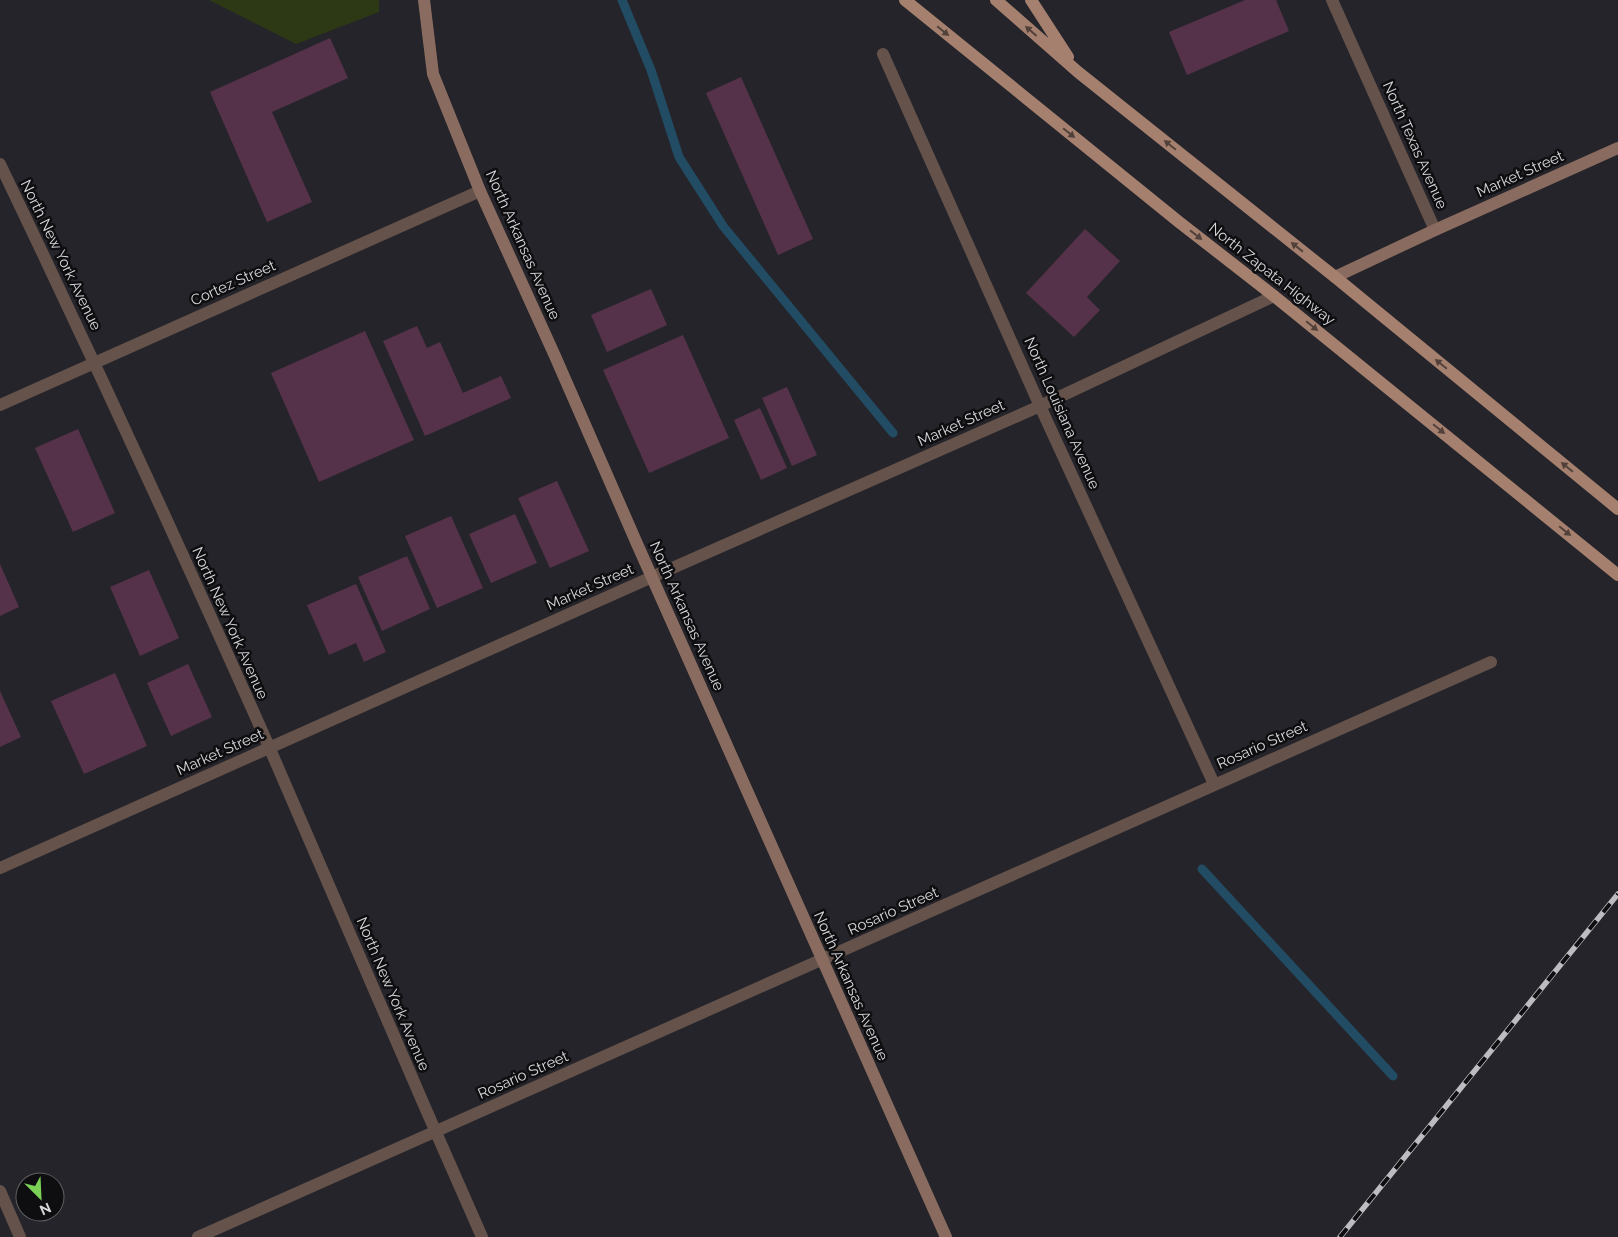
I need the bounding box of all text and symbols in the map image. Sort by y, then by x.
one-way arrow [936,25,949,36]
one-way arrow [1024,25,1037,36]
street label: North Texas Avenue [1379,78,1451,212]
one-way arrow [1062,128,1075,139]
one-way arrow [1163,140,1176,151]
street label: Market Street [1474,147,1566,201]
street label: North Arkansas Avenue [482,167,564,323]
street label: North New York Avenue [17,177,105,333]
street label: North Zapata Highway [1205,219,1339,329]
one-way arrow [1189,230,1202,241]
one-way arrow [1290,241,1303,252]
street label: Cortez Street [188,256,278,310]
one-way arrow [1305,321,1318,332]
street label: North Louisiana Avenue [1020,334,1104,492]
one-way arrow [1435,359,1448,370]
street label: Market Street [915,396,1007,450]
one-way arrow [1432,423,1445,434]
one-way arrow [1561,462,1574,473]
one-way arrow [1558,526,1571,537]
street label: North Arkansas Avenue [646,538,728,694]
street label: North New York Avenue [188,544,272,702]
street label: Market Street [544,560,636,614]
street label: Rosario Street [1214,717,1310,773]
street label: Market Street [174,725,266,779]
street label: Rosario Street [845,883,941,939]
street label: North Arkansas Avenue [810,908,892,1064]
street label: North New York Avenue [353,915,434,1074]
street label: Rosario Street [475,1047,571,1103]
north arrow [15,1172,65,1222]
text: N [37,1199,53,1218]

